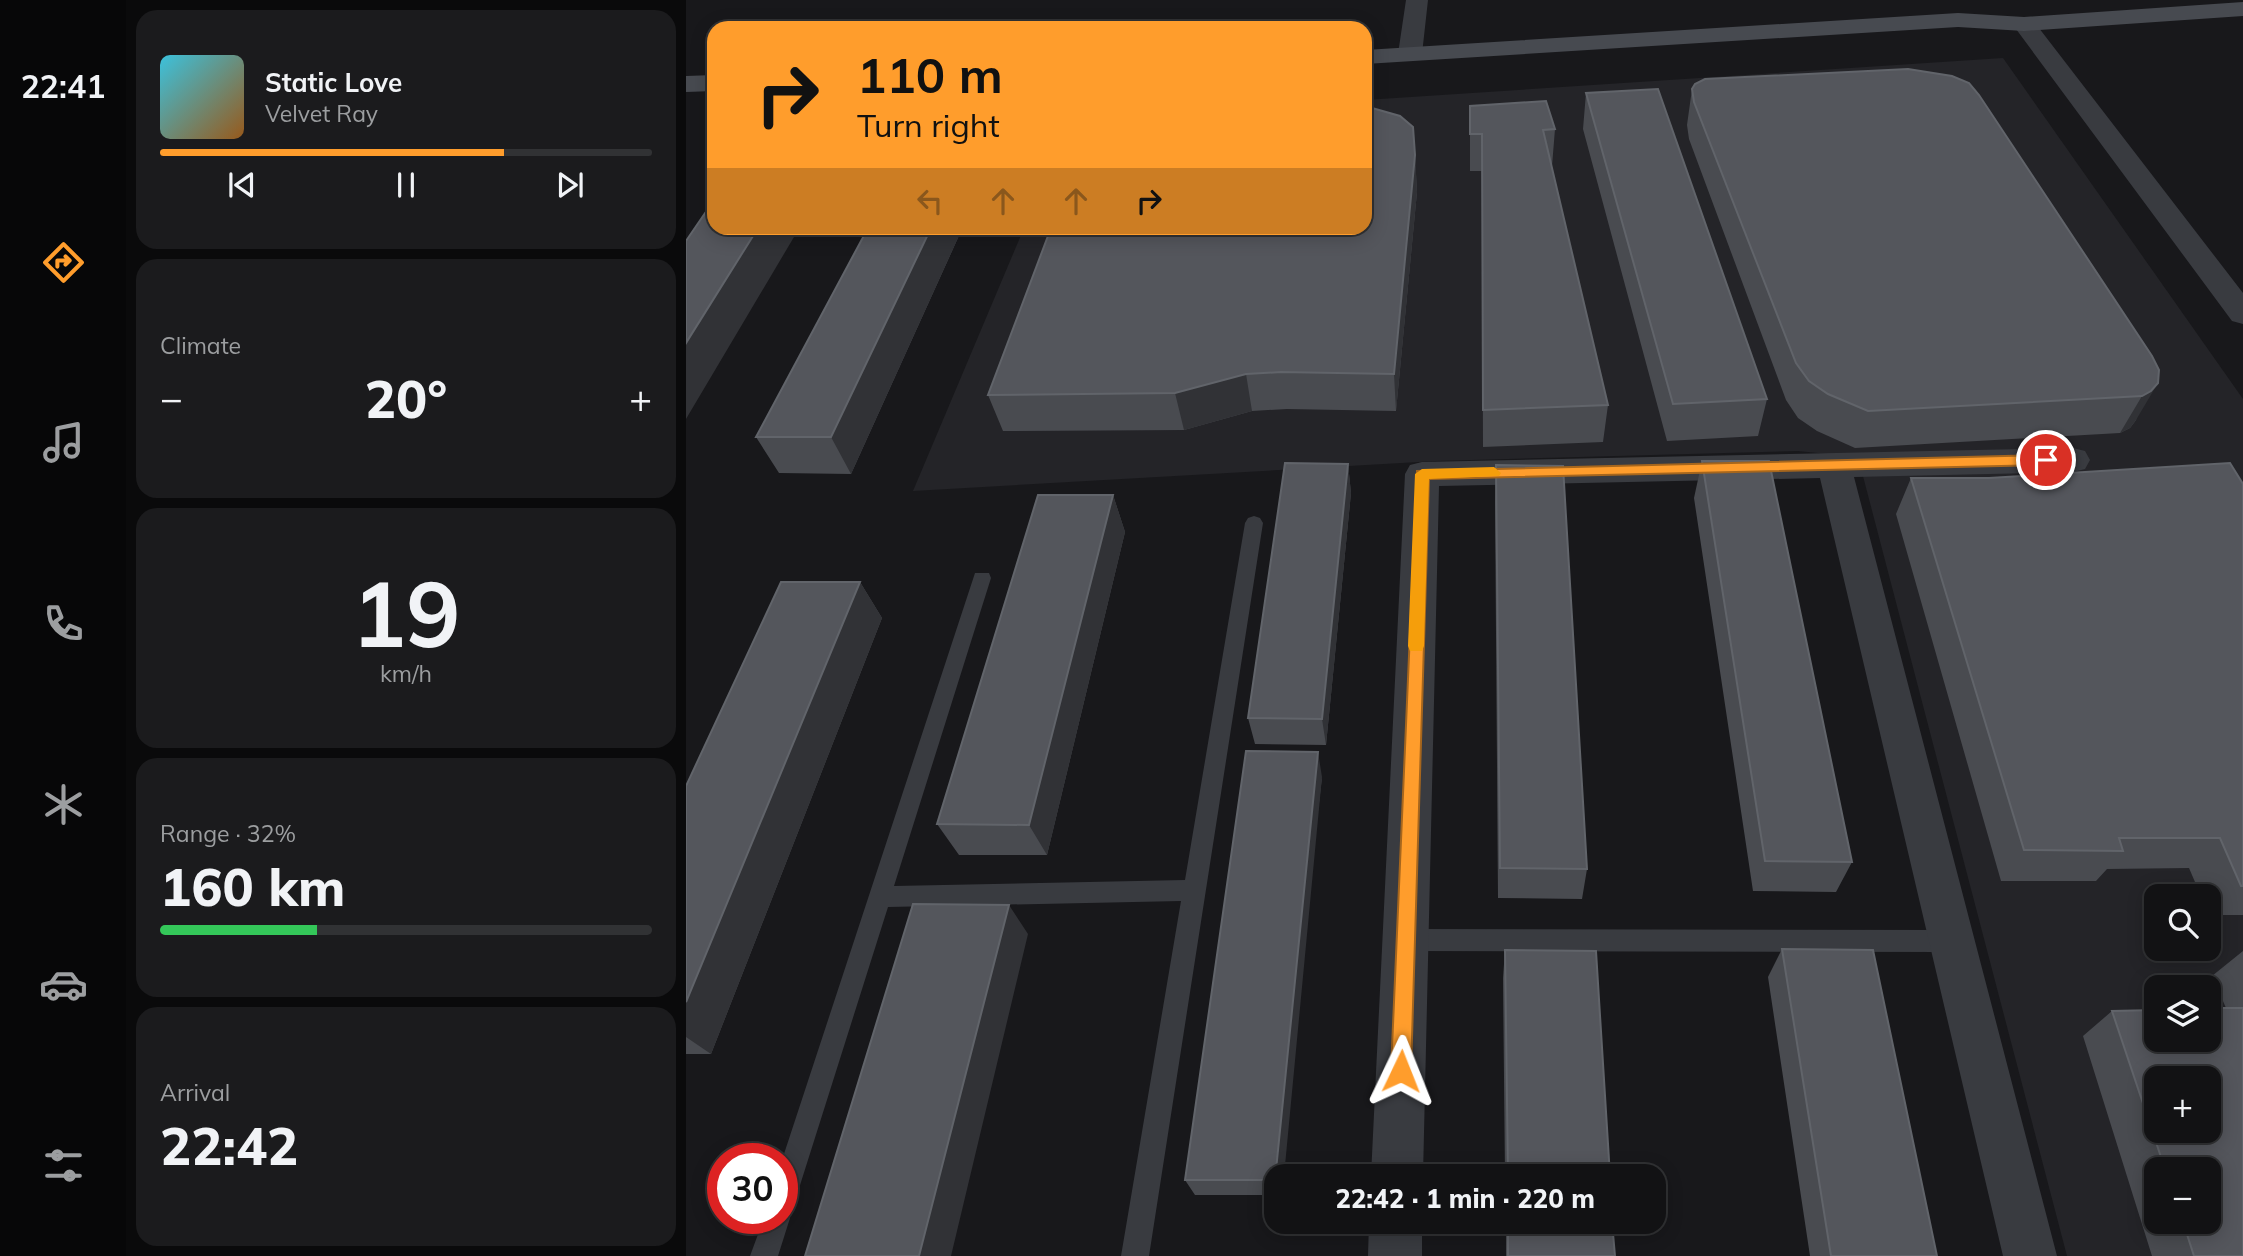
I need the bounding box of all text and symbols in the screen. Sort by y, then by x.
text: 110 m [857,44,1003,105]
icon: right [742,49,833,140]
text: 22:41 [21,66,105,106]
text: Static Love [265,66,402,99]
text: Velvet Ray [265,99,378,128]
text: Turn right [857,105,1000,145]
icon: previous [223,166,261,204]
icon: pause [387,166,425,204]
icon: next [551,166,589,204]
icon: left [911,182,949,220]
icon: ahead [984,182,1022,220]
icon: ahead [1057,182,1095,220]
icon: right [1130,182,1168,220]
icon: directions [39,238,88,287]
text: Climate [160,331,241,360]
text: 20° [365,366,447,431]
text: − [160,374,183,422]
text: + [629,374,652,422]
icon: music [39,418,88,467]
pin [2016,430,2076,490]
icon: arrive [2027,441,2065,479]
text: 19 [351,556,461,670]
icon: phone [39,599,88,648]
text: km/h [380,659,432,688]
icon: climate [39,780,88,829]
text: Range · 32% [160,819,296,848]
text: 160 km [160,854,345,919]
map controls [2144,884,2221,1234]
button: search [2144,884,2221,961]
icon: car [39,960,88,1009]
button: layers [2144,975,2221,1052]
position arrow [1364,1034,1438,1108]
button: + [2144,1066,2221,1143]
text: Arrival [160,1078,230,1107]
text: 22:42 [160,1113,298,1178]
icon: filters [39,1141,88,1190]
speed limit sign: 30 [707,1143,798,1234]
button: − [2144,1157,2221,1234]
text: 22:42 · 1 min · 220 m [1335,1182,1595,1215]

